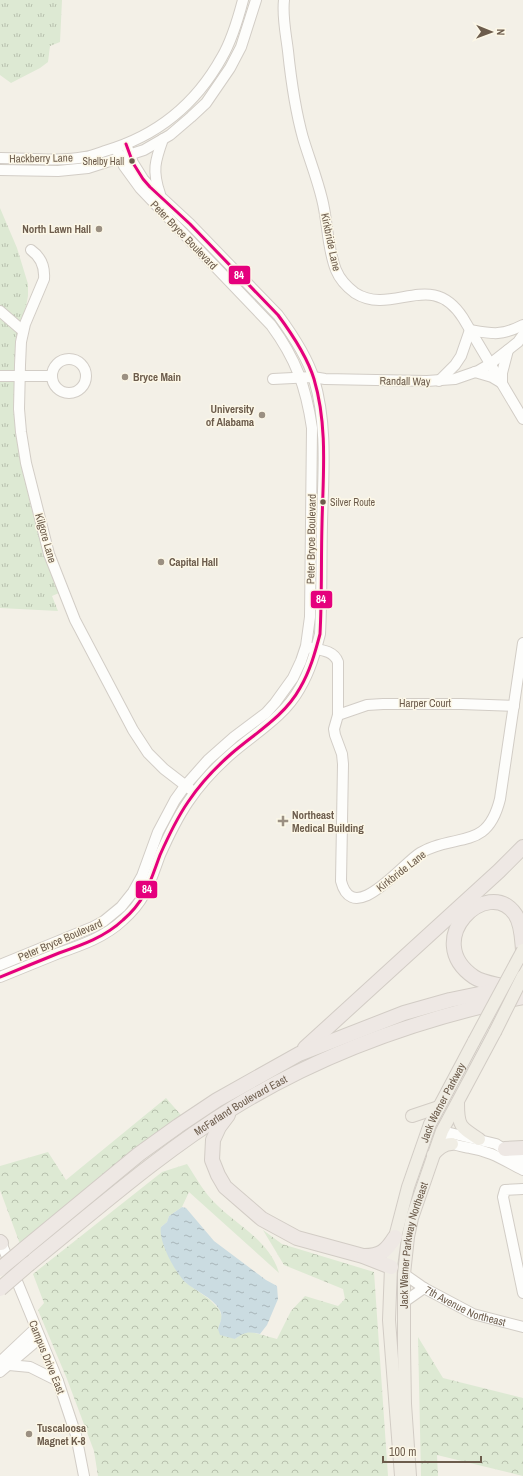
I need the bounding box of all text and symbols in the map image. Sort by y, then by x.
north arrow [471,12,511,52]
text: N [494,29,508,36]
street label: Hackberry Lane [9,150,73,166]
place label: Shelby Hall [83,155,124,168]
marker: Shelby Hall [127,156,137,166]
street label: Peter Bryce Boulevard [148,198,220,272]
street label: Kirkbride Lane [318,212,344,272]
place label: North Lawn Hall [22,222,91,236]
marker: North Lawn Hall [94,224,104,234]
line badge: 84 [228,265,251,285]
text: 84 [234,268,244,282]
place label: Bryce Main [133,370,181,384]
marker: Bryce Main [120,372,130,382]
street label: Randall Way [379,374,431,388]
place label: University of Alabama [206,402,254,429]
marker: University of Alabama [257,410,267,420]
street label: Peter Bryce Boulevard [303,494,319,584]
place label: Silver Route [330,496,376,509]
marker: Silver Route [318,497,328,507]
street label: Kilgore Lane [32,511,60,565]
place label: Capital Hall [169,555,218,569]
marker: Capital Hall [156,557,166,567]
line badge: 84 [310,590,333,609]
text: 84 [316,592,326,606]
street label: Harper Court [399,696,452,710]
place label: Northeast Medical Building [292,808,364,835]
marker: Northeast Medical Building [277,815,289,827]
street label: Kirkbride Lane [373,847,429,895]
line badge: 84 [135,880,158,899]
text: 84 [142,882,152,896]
street label: Peter Bryce Boulevard [16,916,104,964]
street label: Jack Warner Parkway [417,1060,469,1144]
street label: McFarland Boulevard East [191,1072,290,1138]
street label: Jack Warner Parkway Northeast [397,1179,431,1309]
street label: 7th Avenue Northeast [423,1283,508,1329]
street label: Campus Drive East [26,1318,68,1396]
place label: Tuscaloosa Magnet K-8 [37,1421,86,1448]
marker: Tuscaloosa Magnet K-8 [24,1429,34,1439]
scale bar [383,1438,481,1464]
text: 100 m [389,1444,416,1460]

